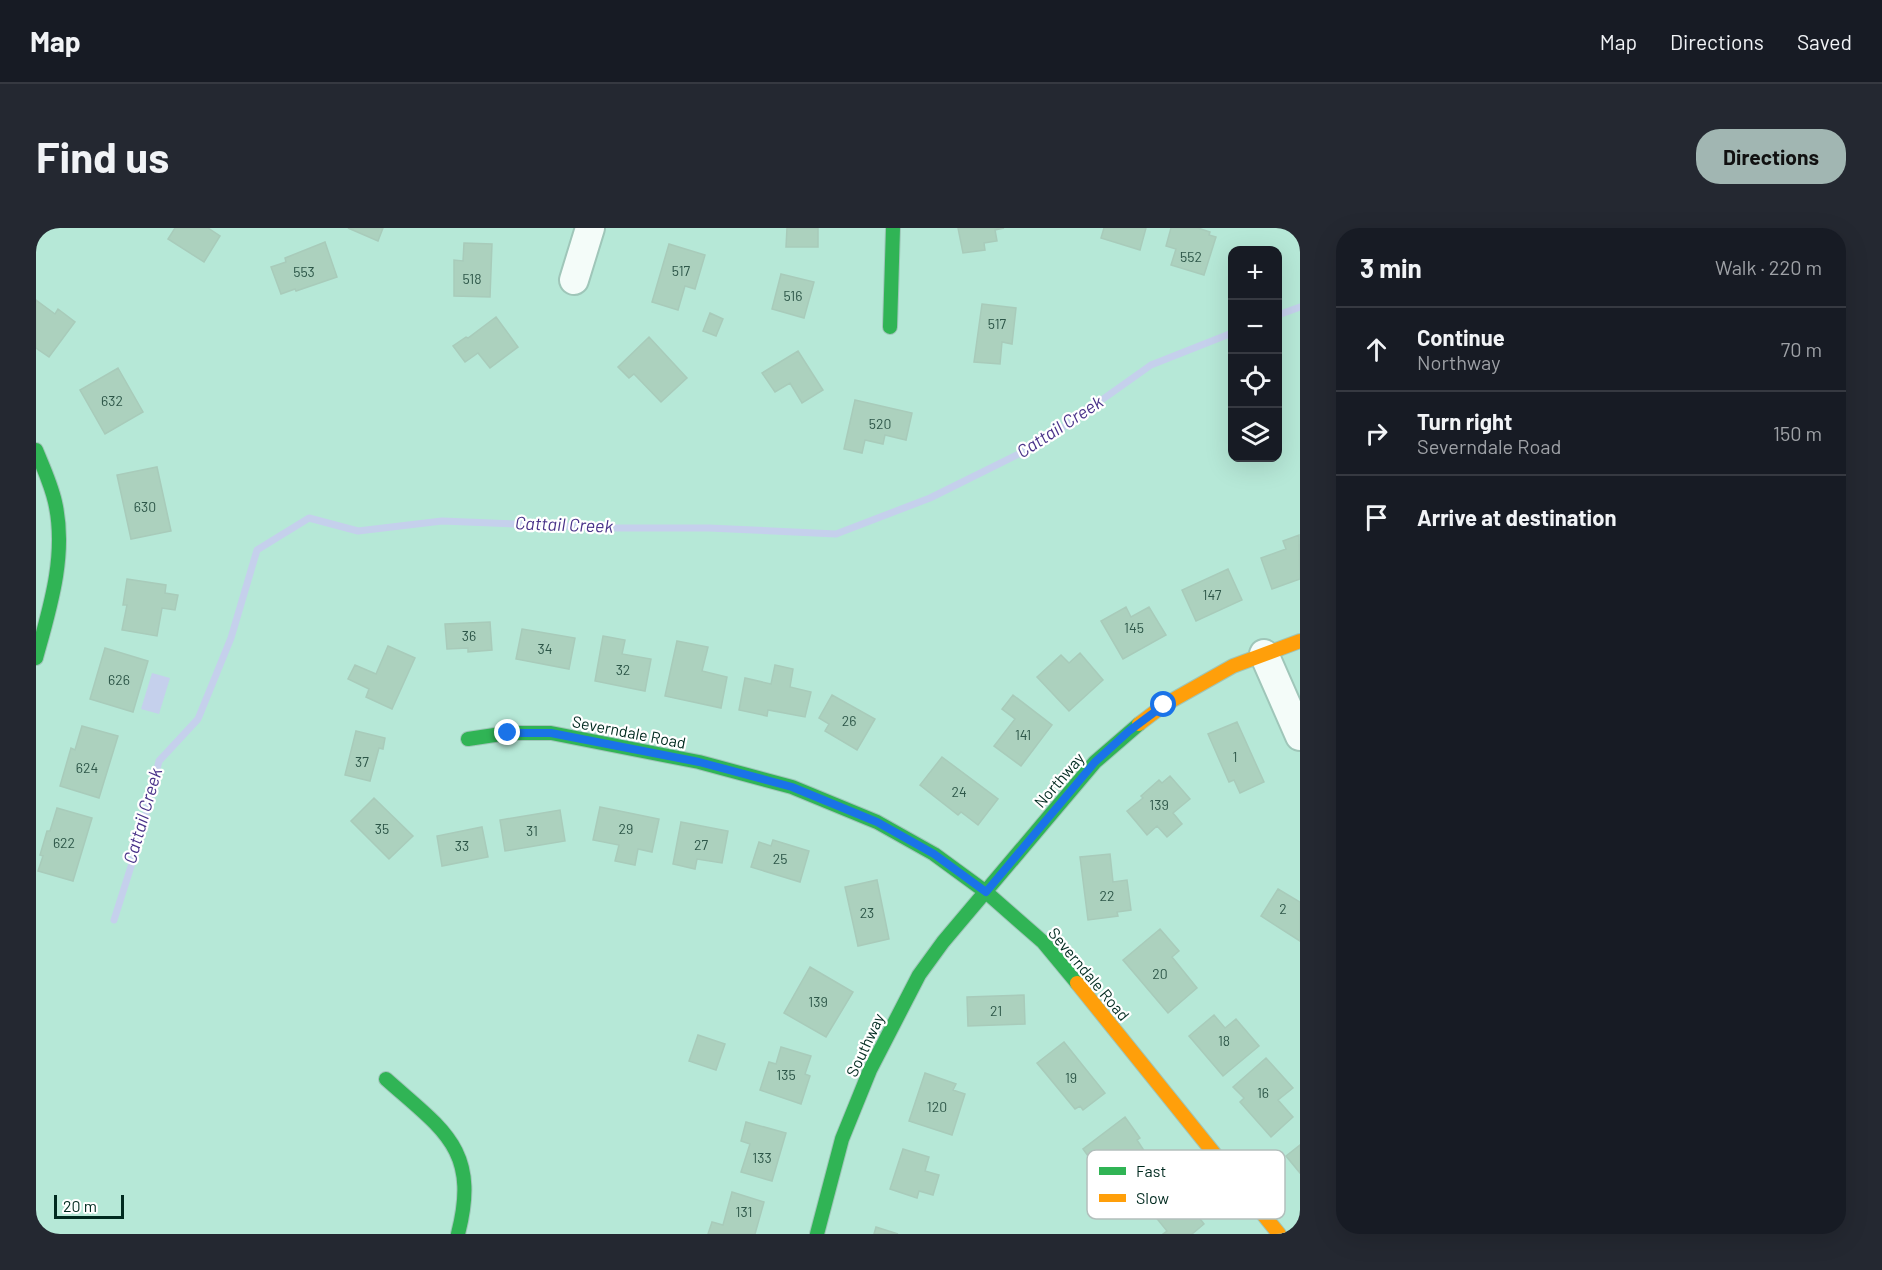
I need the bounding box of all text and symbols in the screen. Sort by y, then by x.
text: Map [30,24,81,58]
text: Map [1600,29,1637,54]
text: Directions [1670,29,1764,54]
text: Saved [1797,29,1852,54]
button: Directions [1696,129,1846,184]
text: Find us [36,131,169,181]
map controls [1228,246,1282,462]
button: + [1228,246,1282,300]
house number: 552 [1180,248,1202,265]
text: 3 min [1360,252,1422,283]
text: Walk · 220 m [1715,255,1822,279]
house number: 517 [672,262,691,279]
house number: 553 [293,263,315,280]
house number: 518 [463,270,482,287]
house number: 516 [784,287,802,304]
button: − [1228,300,1282,354]
house number: 517 [988,315,1007,332]
text: Continue [1417,324,1505,350]
icon: ahead [1360,333,1393,366]
text: 70 m [1781,337,1822,361]
text: Northway [1417,350,1500,374]
button: locate [1228,354,1282,408]
water label: Cattail Creek [1012,390,1107,462]
house number: 632 [101,392,123,409]
button: layers [1228,408,1282,462]
text: Turn right [1417,408,1512,434]
house number: 520 [869,415,891,432]
icon: right [1360,417,1393,450]
text: 150 m [1773,421,1822,445]
text: Severndale Road [1417,434,1561,458]
house number: 630 [134,498,156,515]
icon: arrive [1360,501,1393,534]
text: Arrive at destination [1417,504,1616,530]
water label: Cattail Creek [515,511,614,537]
house number: 147 [1203,586,1222,603]
house number: 145 [1124,619,1144,636]
house number: 36 [462,627,476,644]
house number: 34 [538,640,552,657]
house number: 32 [616,661,630,678]
house number: 626 [108,671,130,688]
route start [1150,691,1176,717]
street label: Severndale Road [571,711,688,752]
house number: 26 [842,712,856,729]
route end [494,719,520,745]
house number: 141 [1015,726,1031,743]
street label: Northway [1030,748,1088,811]
house number: 1 [1233,748,1237,765]
house number: 37 [355,753,369,770]
house number: 624 [76,759,98,776]
water label: Cattail Creek [118,765,166,866]
house number: 24 [951,783,967,800]
house number: 139 [1149,796,1169,813]
house number: 35 [375,820,389,837]
house number: 29 [619,820,633,837]
house number: 31 [526,822,538,839]
house number: 622 [53,834,75,851]
house number: 27 [694,836,708,853]
house number: 33 [455,837,469,854]
house number: 25 [773,850,787,867]
house number: 22 [1099,887,1115,904]
house number: 2 [1279,900,1287,917]
house number: 23 [860,904,874,921]
street label: Severndale Road [1045,923,1134,1024]
house number: 20 [1152,965,1168,982]
house number: 139 [808,993,828,1010]
house number: 21 [990,1002,1002,1019]
street label: Southway [842,1010,888,1080]
house number: 18 [1218,1032,1230,1049]
house number: 135 [776,1066,796,1083]
house number: 19 [1065,1069,1077,1086]
house number: 16 [1257,1084,1269,1101]
house number: 120 [927,1098,947,1115]
house number: 133 [752,1149,772,1166]
legend [1087,1150,1285,1219]
text: Fast [1136,1161,1166,1180]
text: Slow [1136,1188,1169,1207]
scale bar [54,1192,124,1220]
text: 20 m [63,1196,97,1215]
house number: 131 [736,1203,752,1220]

